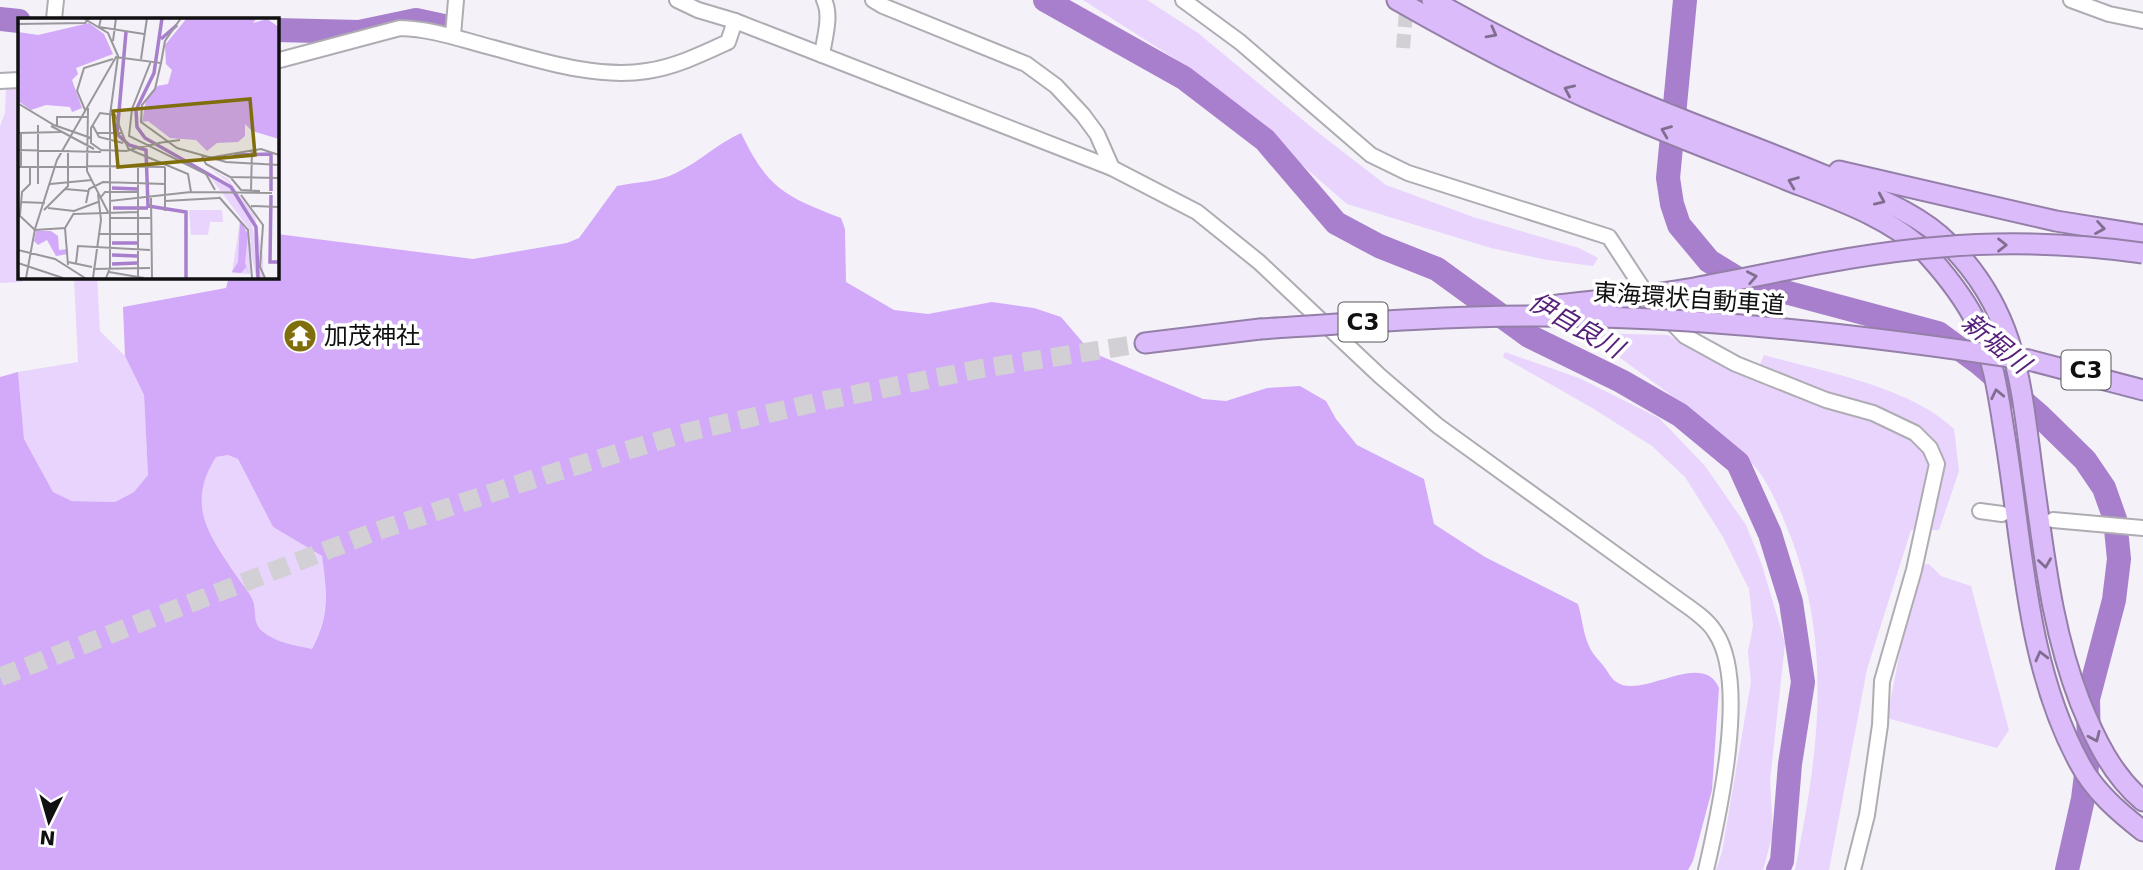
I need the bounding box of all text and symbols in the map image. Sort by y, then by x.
inset map [18,18,278,278]
one-way arrow [1485,24,1497,38]
one-way arrow [1564,84,1577,98]
one-way arrow [1660,126,1672,140]
one-way arrow [1788,177,1800,191]
one-way arrow [1873,192,1886,206]
one-way arrow [2094,220,2105,235]
one-way arrow [1997,237,2008,253]
one-way arrow [1746,270,1758,285]
street label: 東海環状自動車道 [1592,278,1786,320]
water label: 伊自良川 [1523,286,1631,365]
road number: C3 [1338,302,1388,342]
water label: 新堀川 [1956,307,2038,381]
temple icon: 加茂神社 [281,317,319,355]
place label: 加茂神社 [324,322,420,350]
road number: C3 [2062,350,2110,390]
one-way arrow [1990,388,2005,400]
one-way arrow [2037,557,2052,569]
one-way arrow [2035,650,2049,662]
one-way arrow [2087,730,2101,742]
north arrow [14,786,84,856]
text: N [39,826,56,850]

